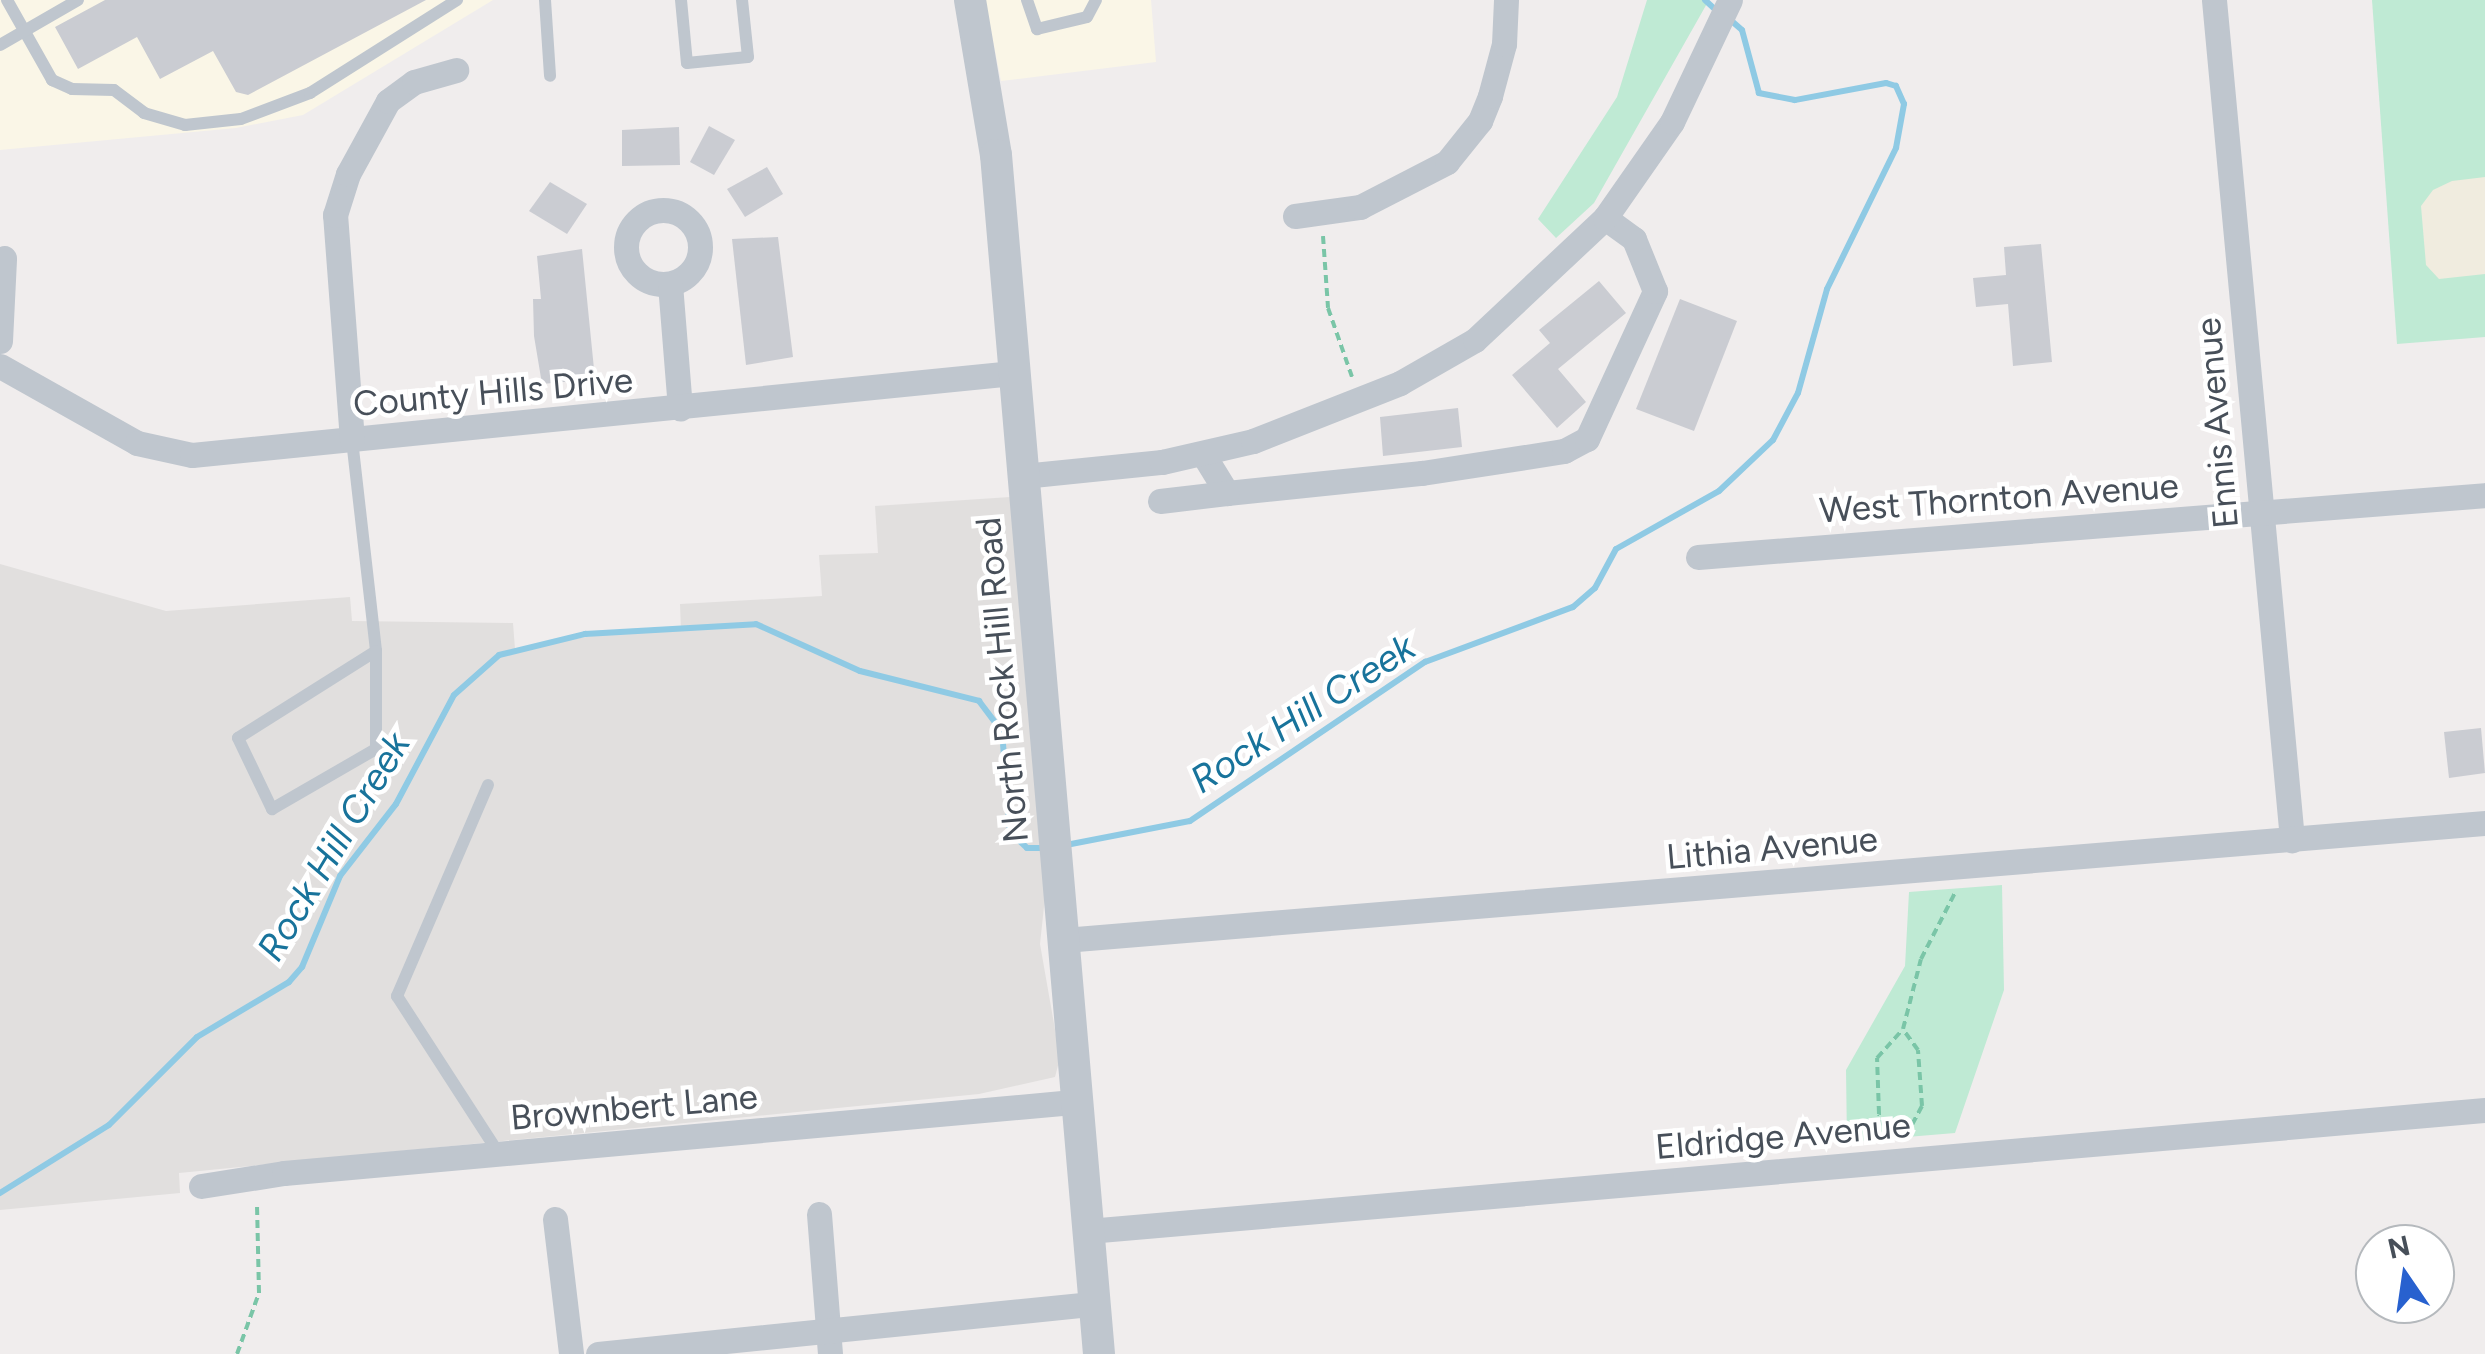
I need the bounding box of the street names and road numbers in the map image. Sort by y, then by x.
street label: Ennis Avenue [2187,316,2247,530]
street label: County Hills Drive [351,359,635,425]
street label: West Thornton Avenue [1818,464,2180,532]
street label: North Rock Hill Road [967,516,1037,844]
street label: Lithia Avenue [1665,818,1879,878]
street label: Brownbert Lane [509,1075,759,1139]
street label: Eldridge Avenue [1654,1104,1912,1168]

